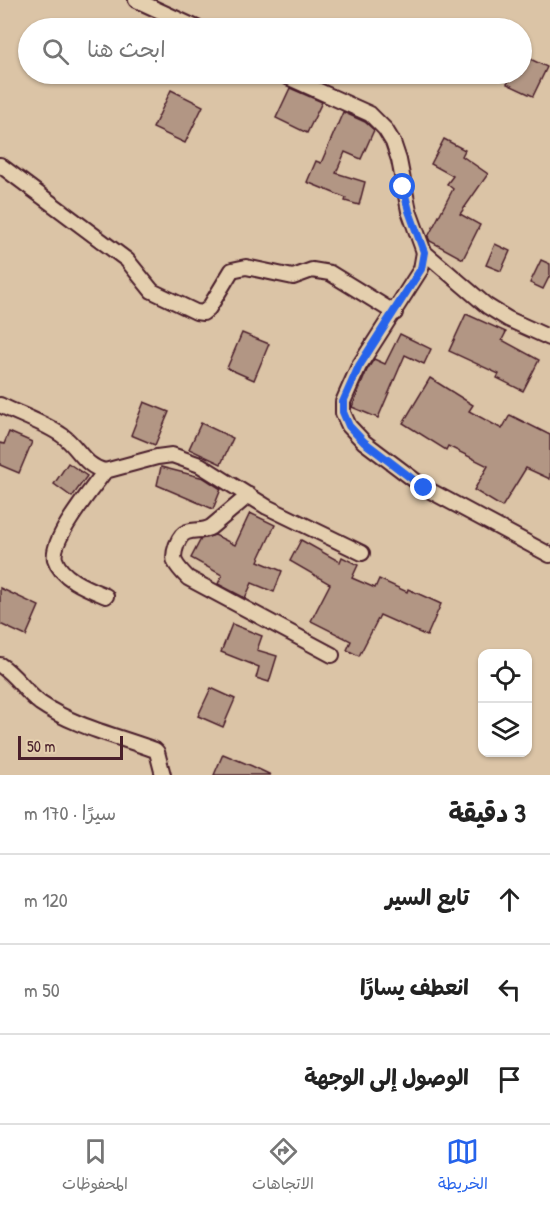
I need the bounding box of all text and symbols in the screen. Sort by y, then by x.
search box [18,18,532,84]
text: ابحث هنا [87,34,166,64]
icon: search [39,35,72,68]
route start [389,173,415,199]
route end [410,474,436,500]
map controls [478,649,532,757]
button: locate [478,649,532,703]
button: layers [478,703,532,757]
scale bar [18,733,123,760]
text: 50 m [27,735,56,757]
text: 3 دقيقة [448,795,526,830]
text: سيرًا · 170 m [24,799,116,826]
text: تابع السير [386,882,469,912]
icon: ahead [493,883,526,916]
text: 120 m [24,886,68,913]
text: انعطف يسارًا [360,972,469,1002]
icon: left [493,973,526,1006]
text: 50 m [24,976,60,1003]
text: الوصول إلى الوجهة [304,1062,469,1092]
icon: arrive [493,1063,526,1096]
tab: المحفوظات [62,1135,128,1198]
tab: الاتجاهات [252,1135,314,1198]
tab: الخريطة [438,1135,488,1198]

